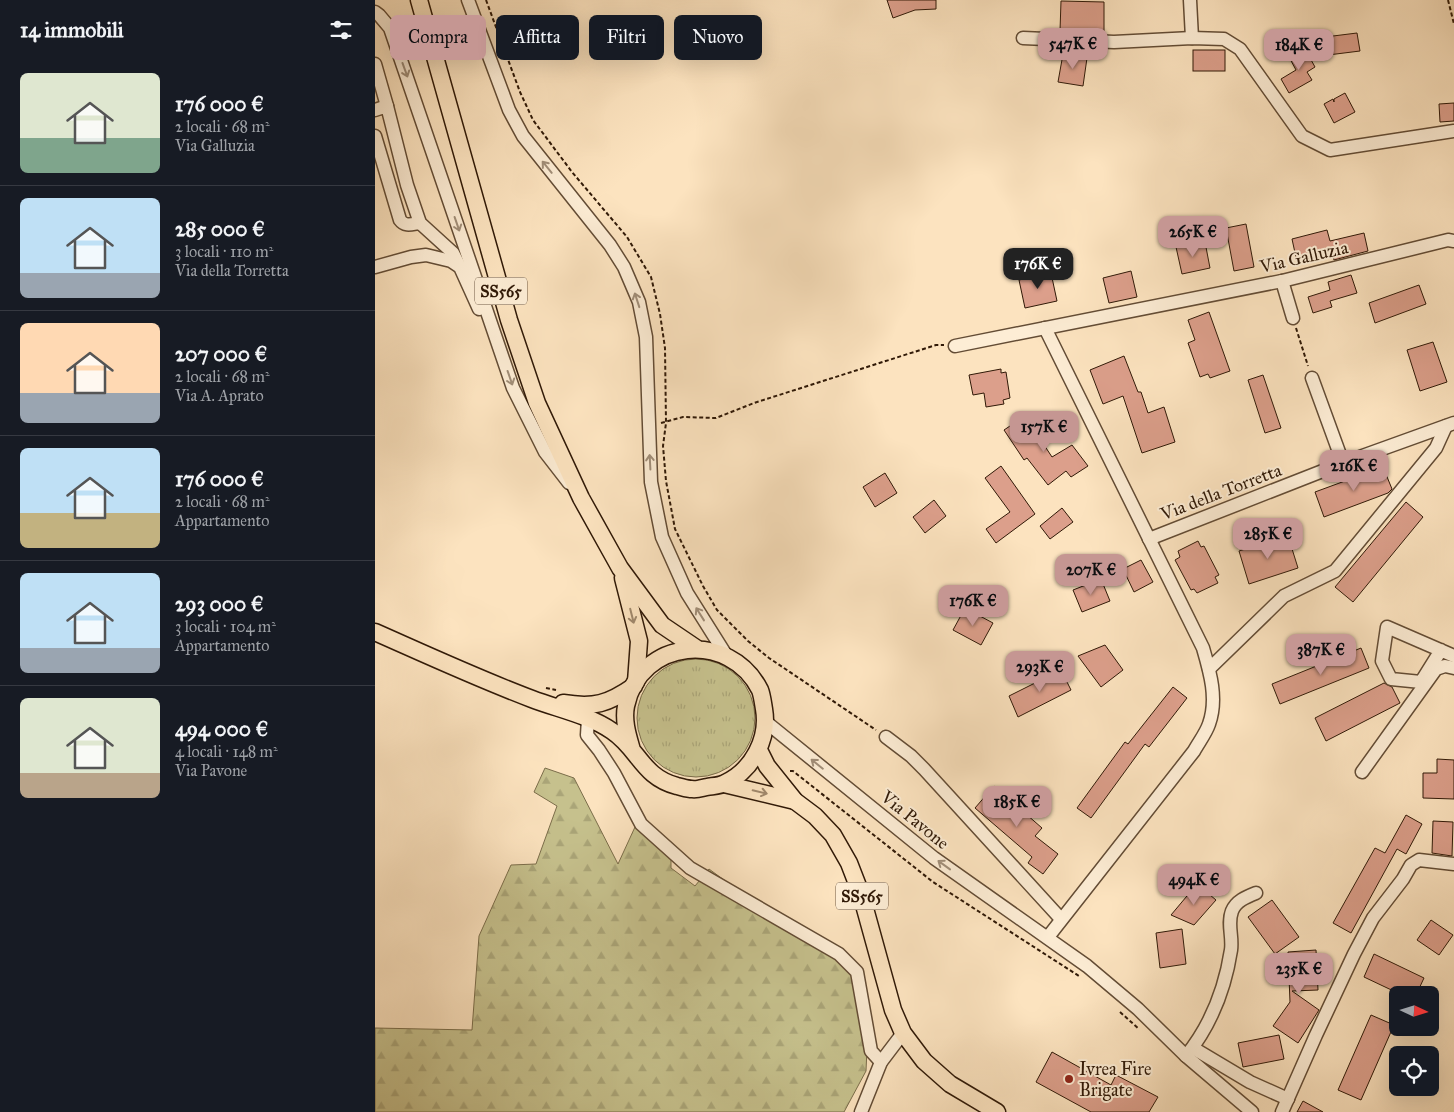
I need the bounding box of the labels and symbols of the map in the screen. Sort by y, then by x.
pin: 547K € [1032,28,1114,70]
pin: 184K € [1258,28,1340,71]
one-way arrow [401,62,410,77]
one-way arrow [541,161,552,174]
one-way arrow [453,215,463,231]
pin: 265K € [1152,216,1234,258]
street label: Via Galluzia [1257,236,1351,278]
pin: 176K € [997,248,1079,290]
road number: SS565 [475,278,527,304]
one-way arrow [632,293,641,309]
one-way arrow [506,369,515,385]
pin: 157K € [1003,410,1085,453]
pin: 216K € [1313,450,1395,492]
one-way arrow [646,454,655,470]
street label: Via della Torretta [1156,459,1285,526]
pin: 285K € [1227,518,1309,560]
pin: 207K € [1050,554,1132,596]
pin: 176K € [932,584,1014,627]
one-way arrow [628,607,637,623]
one-way arrow [695,607,706,621]
pin: 387K € [1280,634,1362,676]
pin: 293K € [999,650,1081,693]
one-way arrow [811,758,824,769]
street label: Via Pavone [876,785,954,854]
pin: 185K € [976,786,1058,828]
one-way arrow [751,788,767,797]
one-way arrow [937,860,951,870]
pin: 494K € [1153,864,1235,906]
road number: SS565 [836,882,888,909]
pin: 235K € [1258,952,1340,995]
north arrow [1389,986,1439,1036]
place label: Ivrea Fire Brigate [1079,1058,1151,1102]
marker: Ivrea Fire Brigate [1063,1073,1075,1085]

